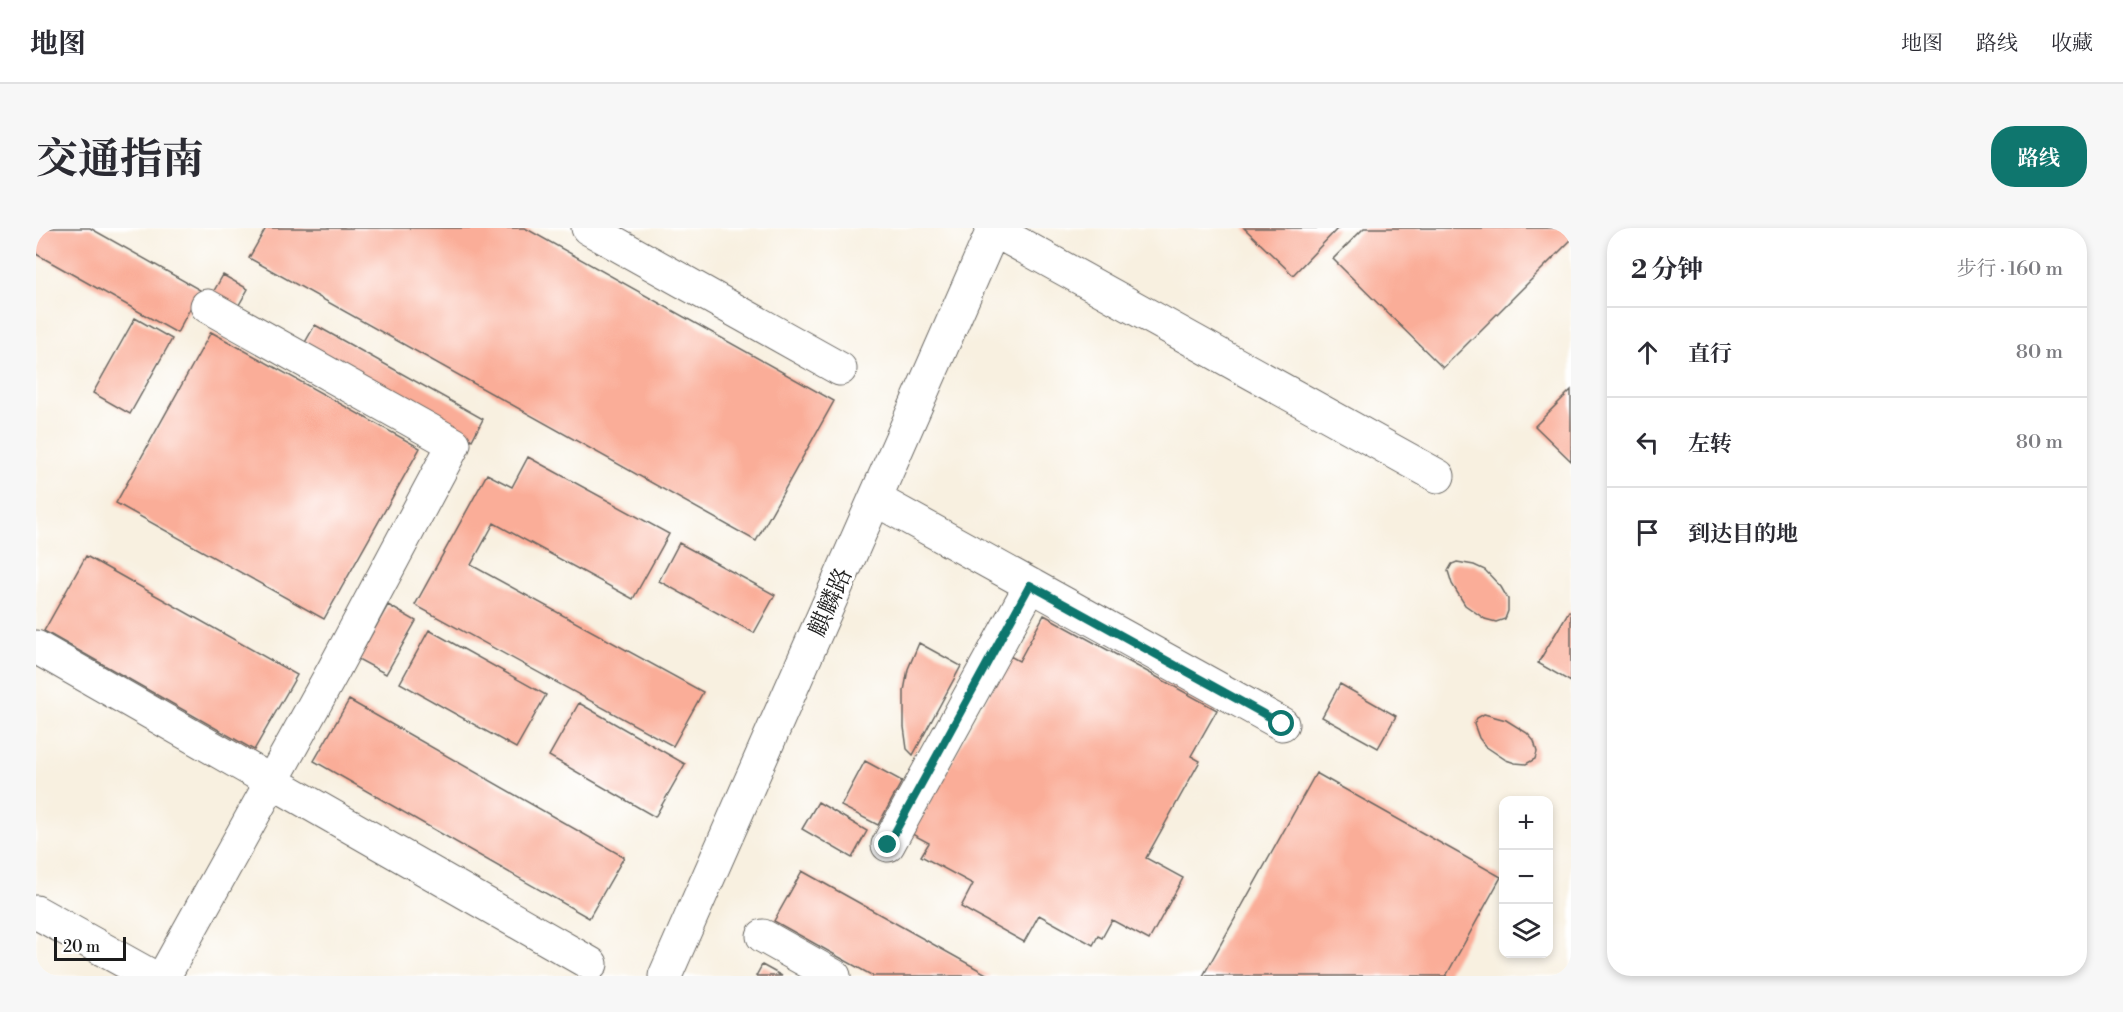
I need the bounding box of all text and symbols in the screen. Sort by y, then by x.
text: 地图 [30,27,86,62]
text: 地图 [1901,31,1943,57]
text: 路线 [1976,31,2018,57]
text: 收藏 [2051,31,2093,57]
button: 路线 [1991,126,2087,187]
text: 交通指南 [36,134,204,187]
text: 2 分钟 [1631,254,1703,286]
text: 步行 · 160 m [1957,257,2063,282]
icon: ahead [1631,336,1664,369]
text: 80 m [2016,340,2063,365]
text: 直行 [1688,341,1732,368]
icon: left [1631,426,1664,459]
text: 80 m [2016,430,2063,455]
text: 左转 [1688,431,1732,458]
icon: arrive [1631,516,1664,549]
text: 到达目的地 [1688,521,1798,548]
street label: 麒麟路 [803,563,859,641]
route start [1268,710,1294,736]
map controls [1499,796,1553,958]
button: + [1499,796,1553,850]
route end [874,831,900,857]
button: − [1499,850,1553,904]
button: layers [1499,904,1553,958]
scale bar [54,934,126,962]
text: 20 m [63,937,100,957]

